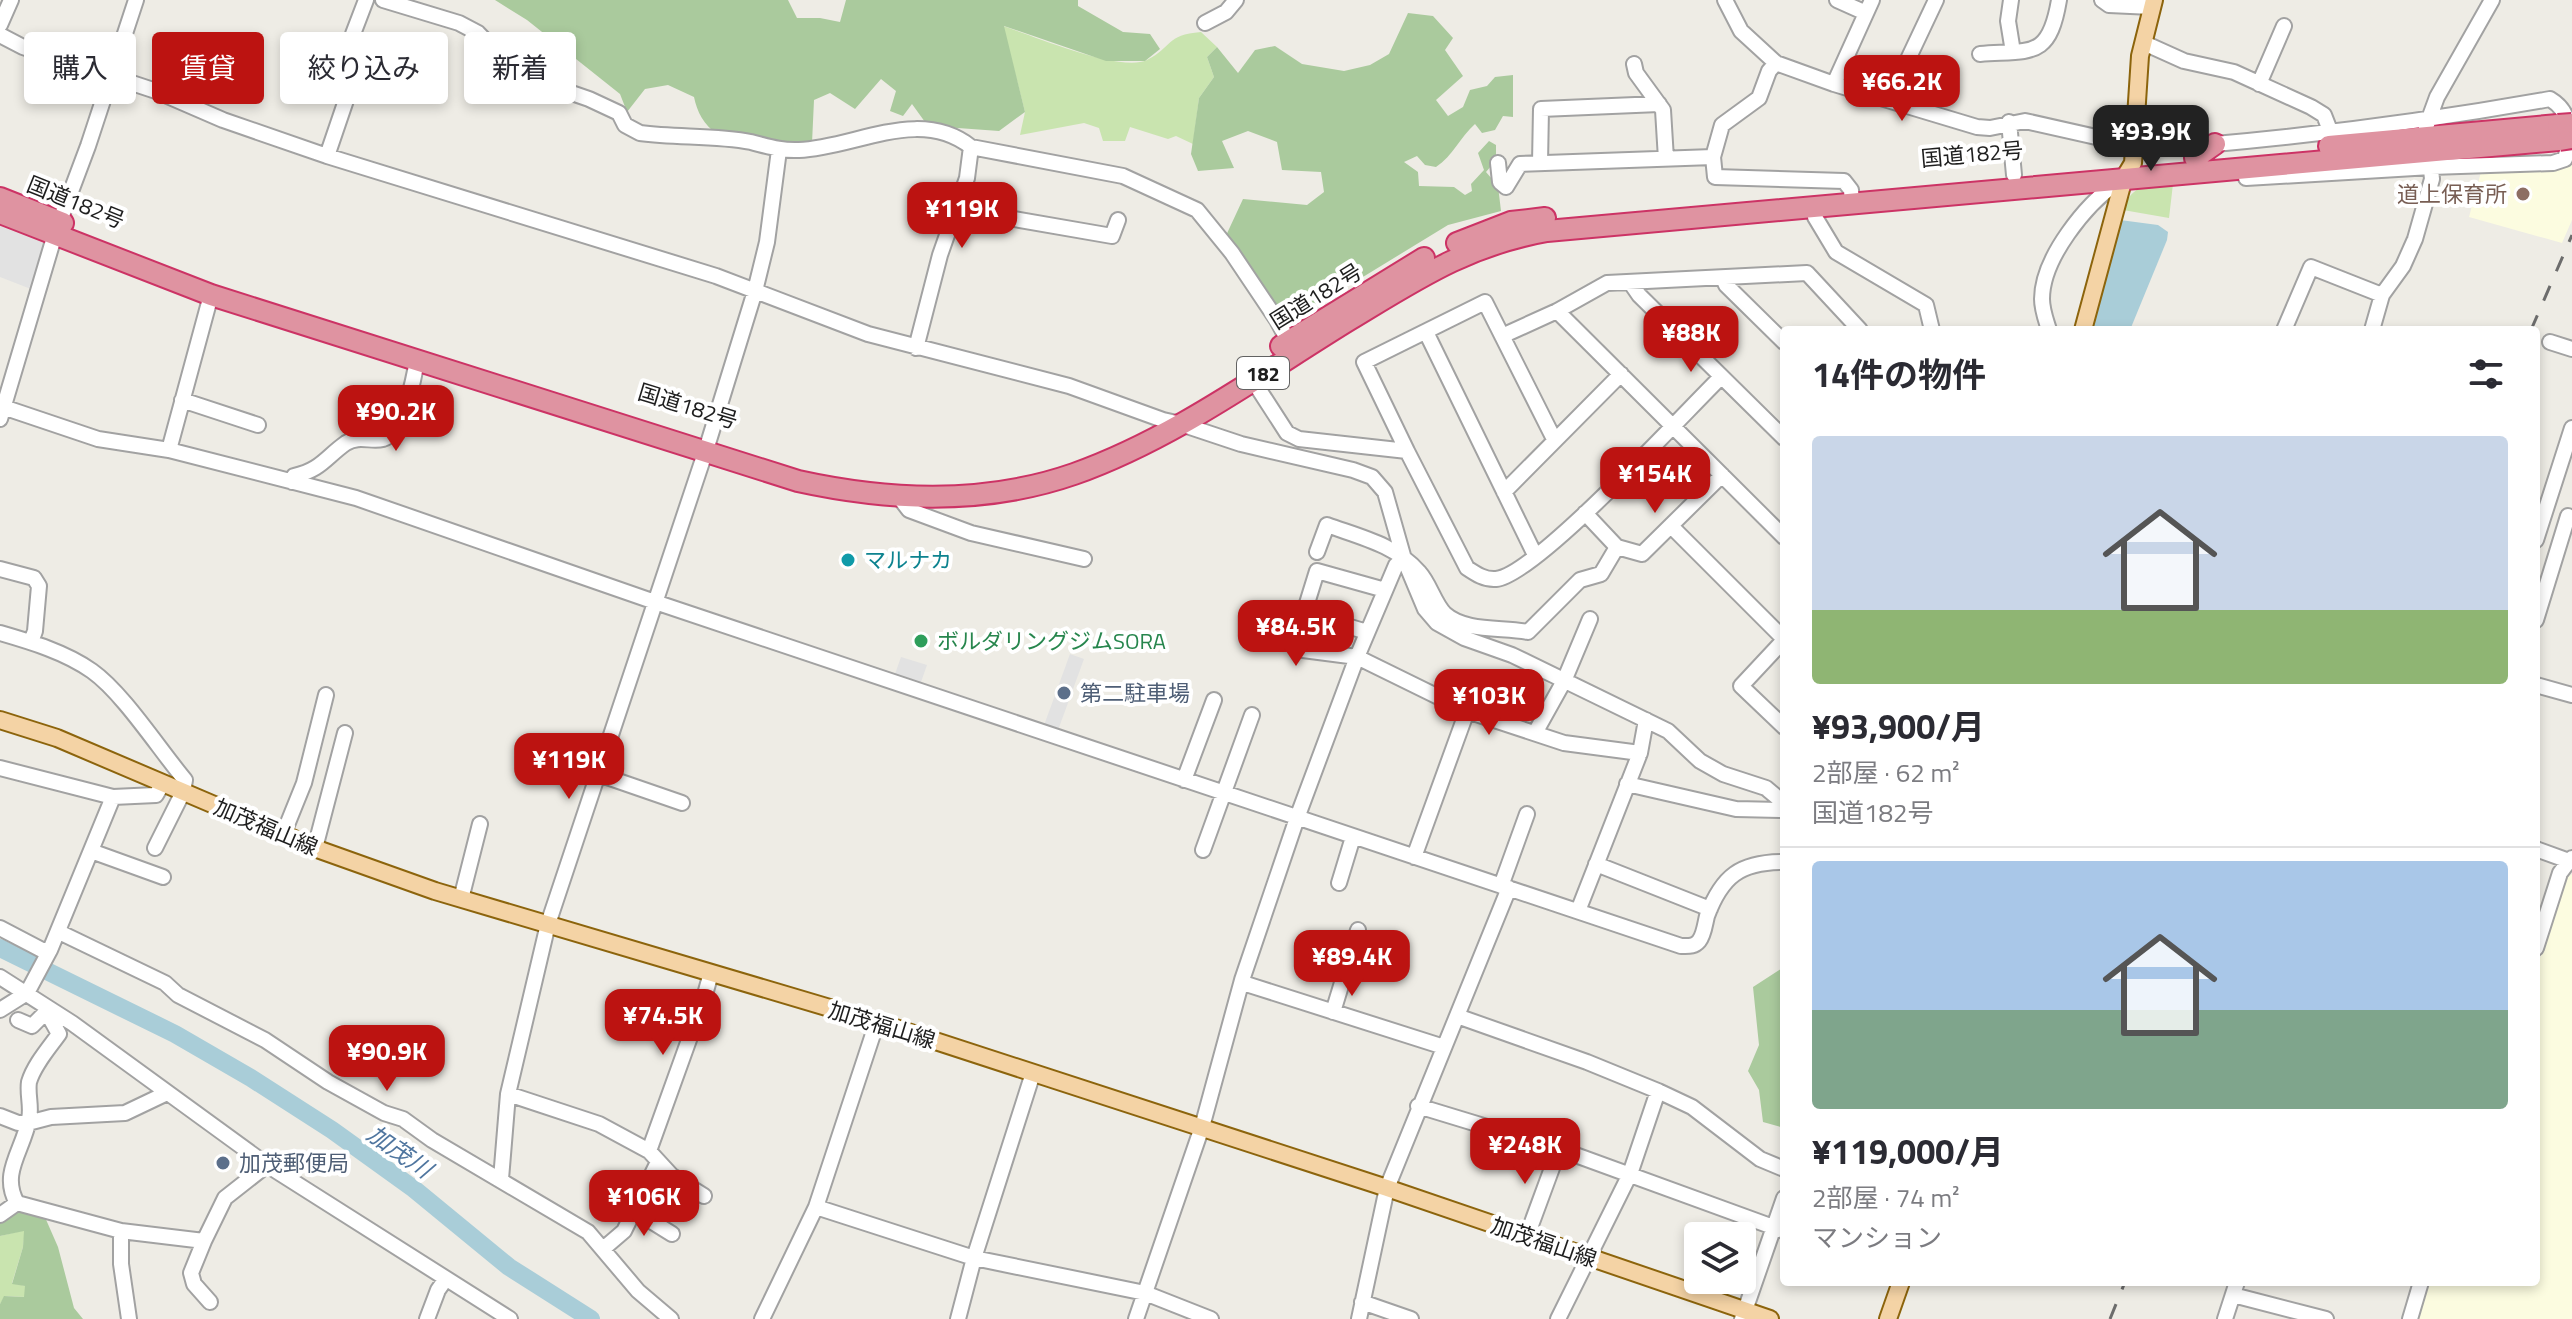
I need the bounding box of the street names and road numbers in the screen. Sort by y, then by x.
street label: 国道182号 [1919,133,2025,175]
street label: 国道182号 [22,167,130,237]
street label: 国道182号 [1263,254,1369,338]
road number: 182 [1237,357,1289,389]
street label: 国道182号 [634,375,742,437]
street label: 加茂福山線 [209,790,323,864]
street label: 加茂福山線 [824,993,940,1057]
street label: 加茂福山線 [1486,1208,1602,1276]

